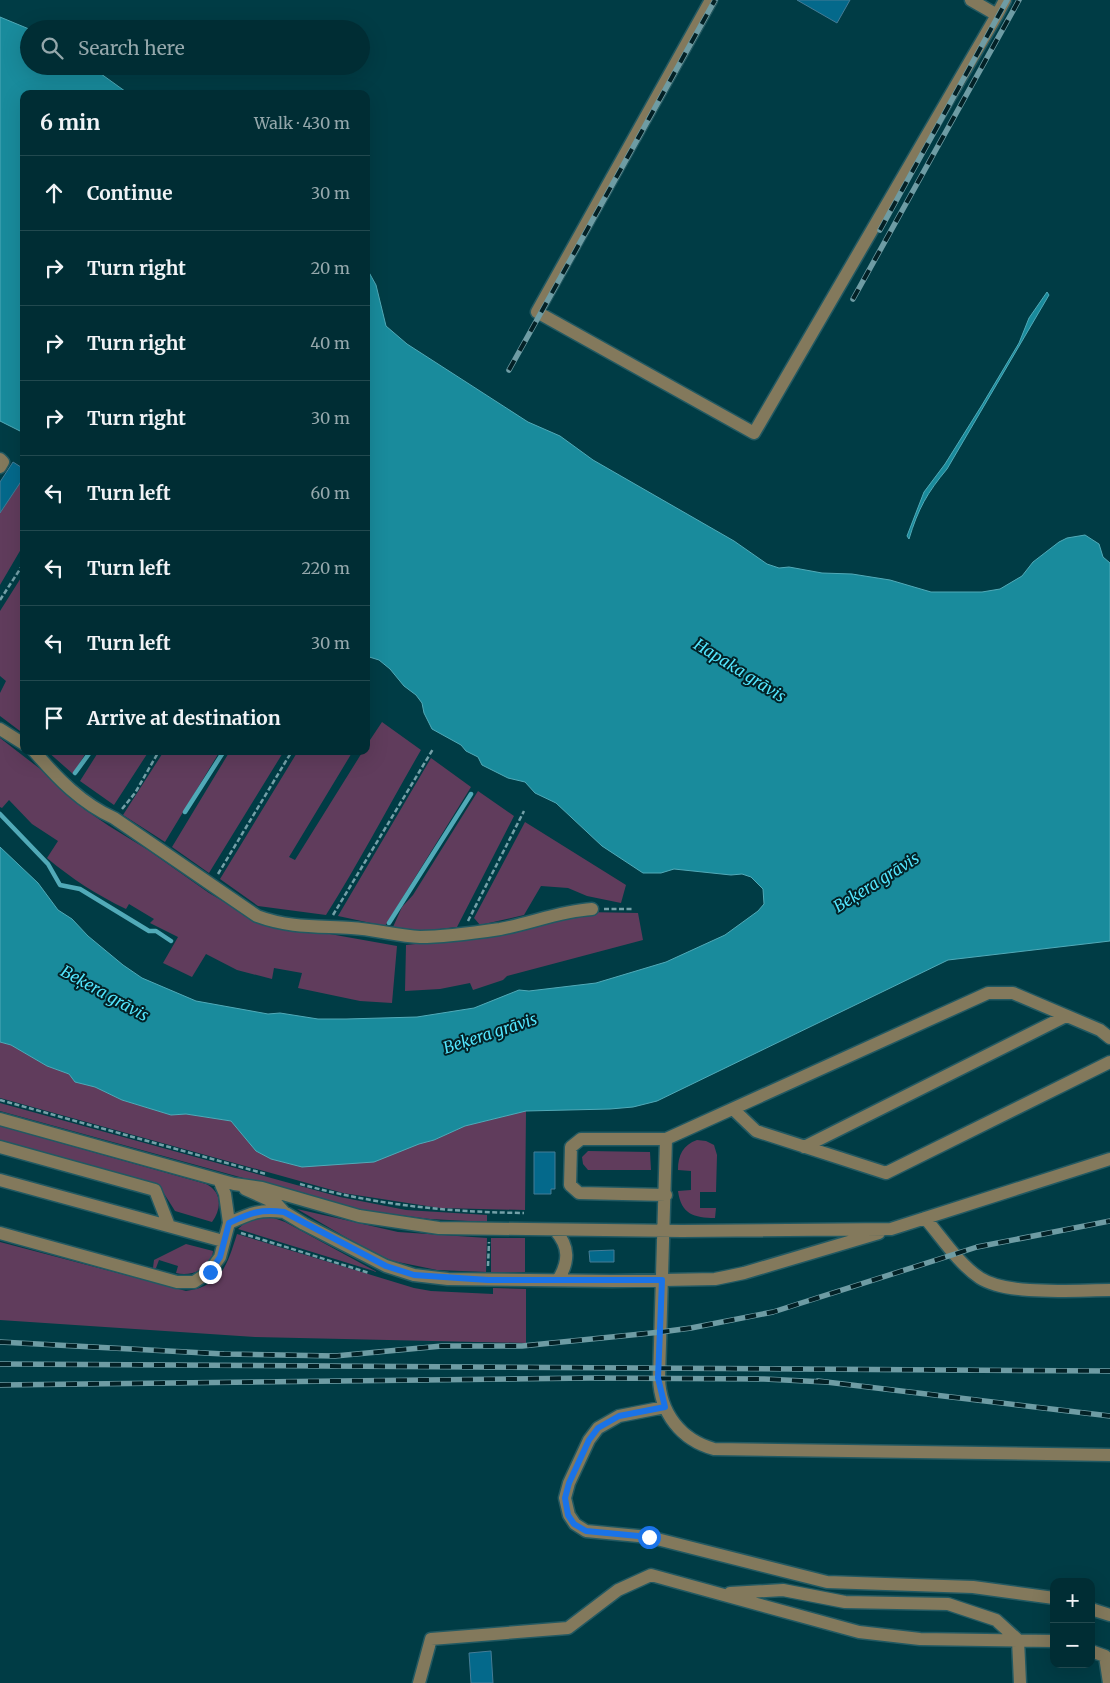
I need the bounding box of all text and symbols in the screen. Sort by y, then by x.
search box [20,20,370,75]
icon: search [38,34,66,62]
text: Search here [78,36,185,60]
text: 6 min [40,109,100,136]
text: Walk · 430 m [254,113,350,133]
icon: ahead [40,179,68,207]
text: Continue [87,181,173,205]
text: 30 m [311,183,350,203]
icon: right [40,254,68,282]
text: Turn right [87,256,186,280]
text: 20 m [311,258,350,278]
icon: right [40,329,68,357]
text: Turn right [87,331,186,355]
text: 40 m [310,333,350,353]
icon: right [40,404,68,432]
text: Turn right [87,406,186,430]
text: 30 m [311,408,350,428]
icon: left [40,479,68,507]
text: Turn left [87,481,171,505]
text: 60 m [310,483,350,503]
icon: left [40,554,68,582]
text: Turn left [87,556,171,580]
text: 220 m [302,558,350,578]
icon: left [40,629,68,657]
text: Turn left [87,631,171,655]
text: 30 m [311,633,350,653]
water label: Hapaka grāvis [690,633,790,706]
icon: arrive [40,704,68,732]
text: Arrive at destination [87,706,281,730]
water label: Beķera grāvis [829,848,923,917]
water label: Beķera grāvis [57,961,153,1026]
water label: Beķera grāvis [441,1008,540,1058]
route end [199,1261,222,1284]
route start [638,1526,661,1549]
map controls [1050,1578,1095,1668]
button: + [1050,1578,1095,1623]
button: − [1050,1623,1095,1668]

